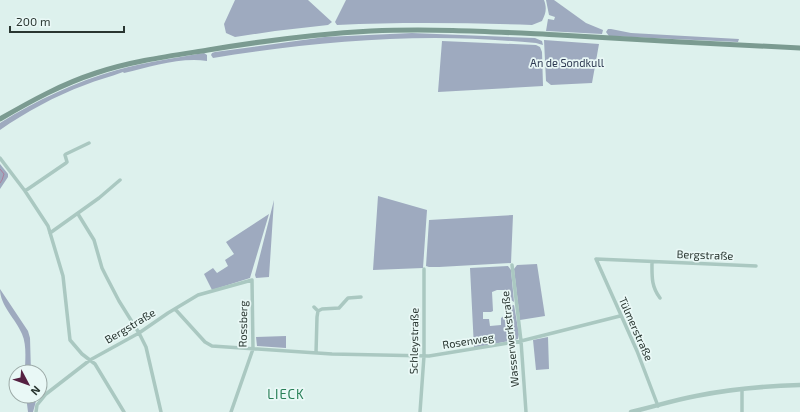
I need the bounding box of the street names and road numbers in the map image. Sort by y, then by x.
street label: Bergstraße [676,247,734,262]
street label: Wasserwerkstraße [498,290,521,388]
street label: Tülmerstraße [617,295,656,363]
street label: Rossberg [236,300,249,348]
street label: Bergstraße [102,305,158,346]
street label: Schleystraße [406,308,421,374]
street label: Rosenweg [441,330,495,351]

